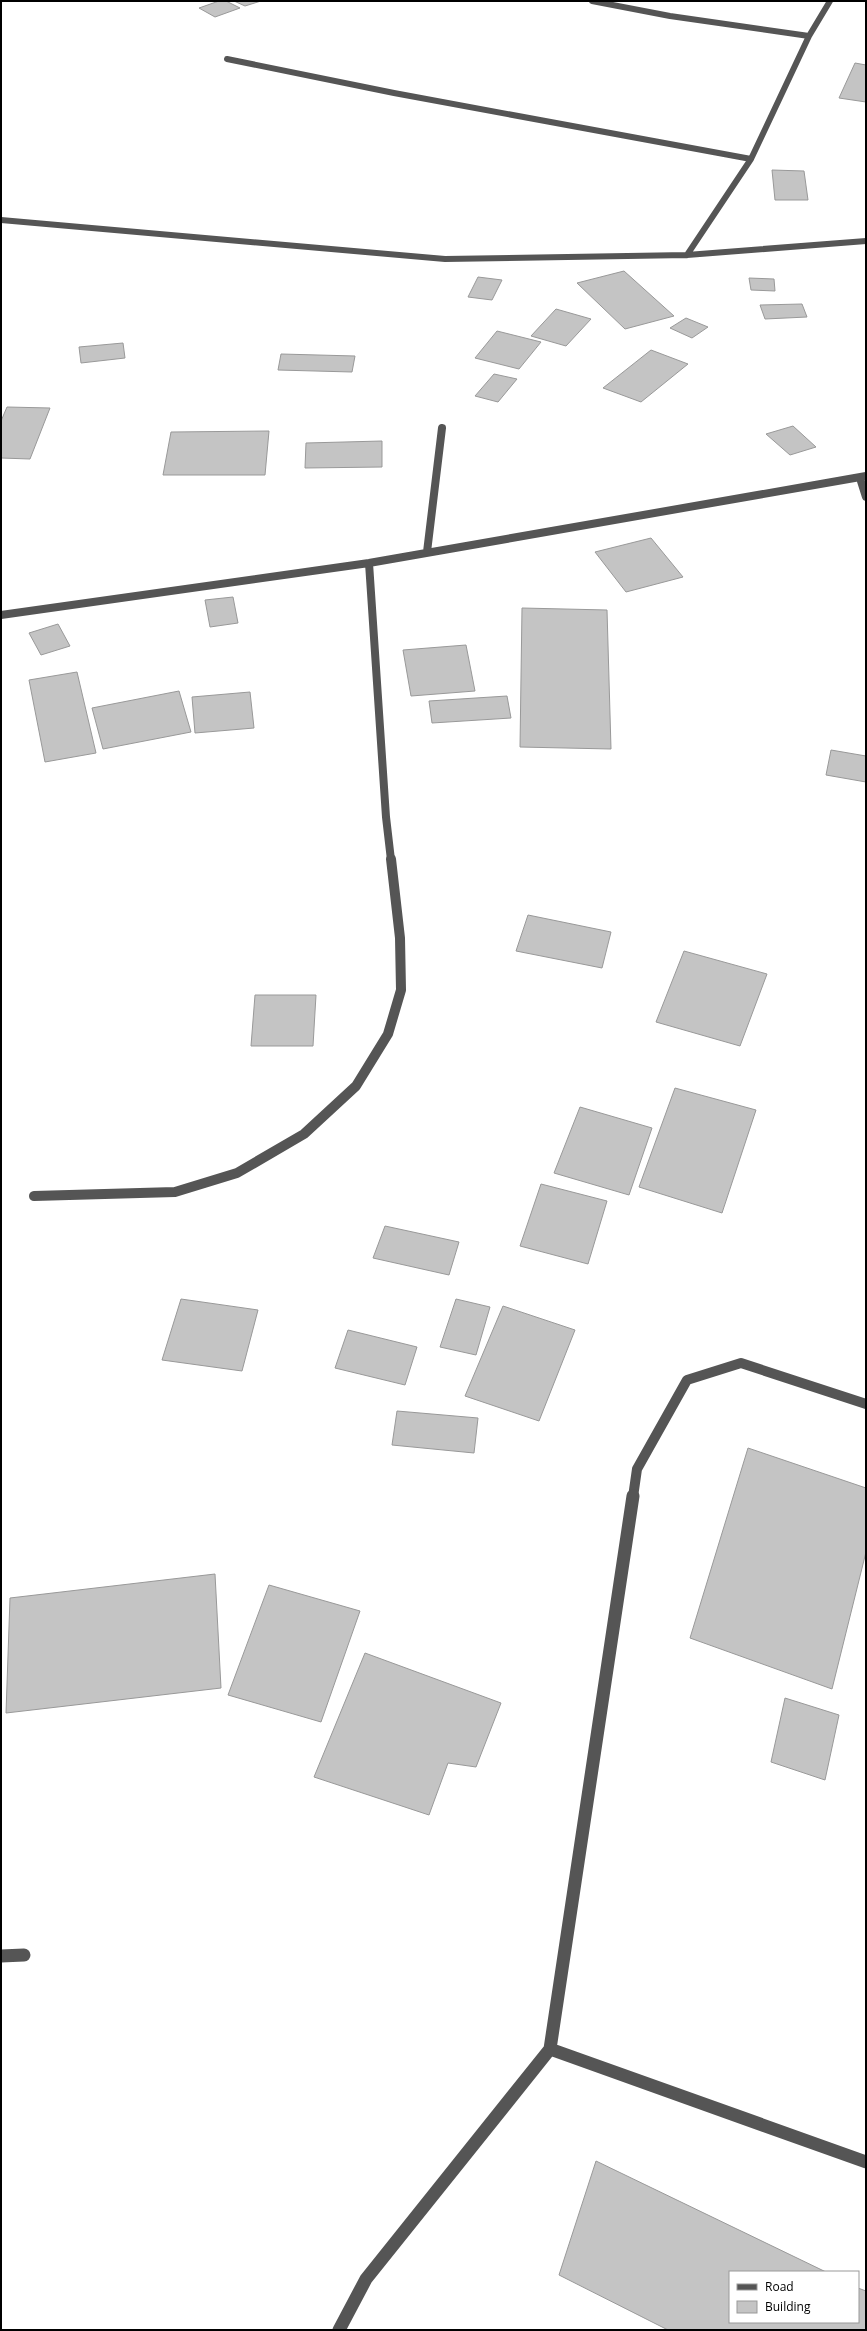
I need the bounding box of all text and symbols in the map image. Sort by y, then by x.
legend [729,2271,859,2323]
text: Road [765,2278,794,2295]
text: Building [765,2298,811,2315]

